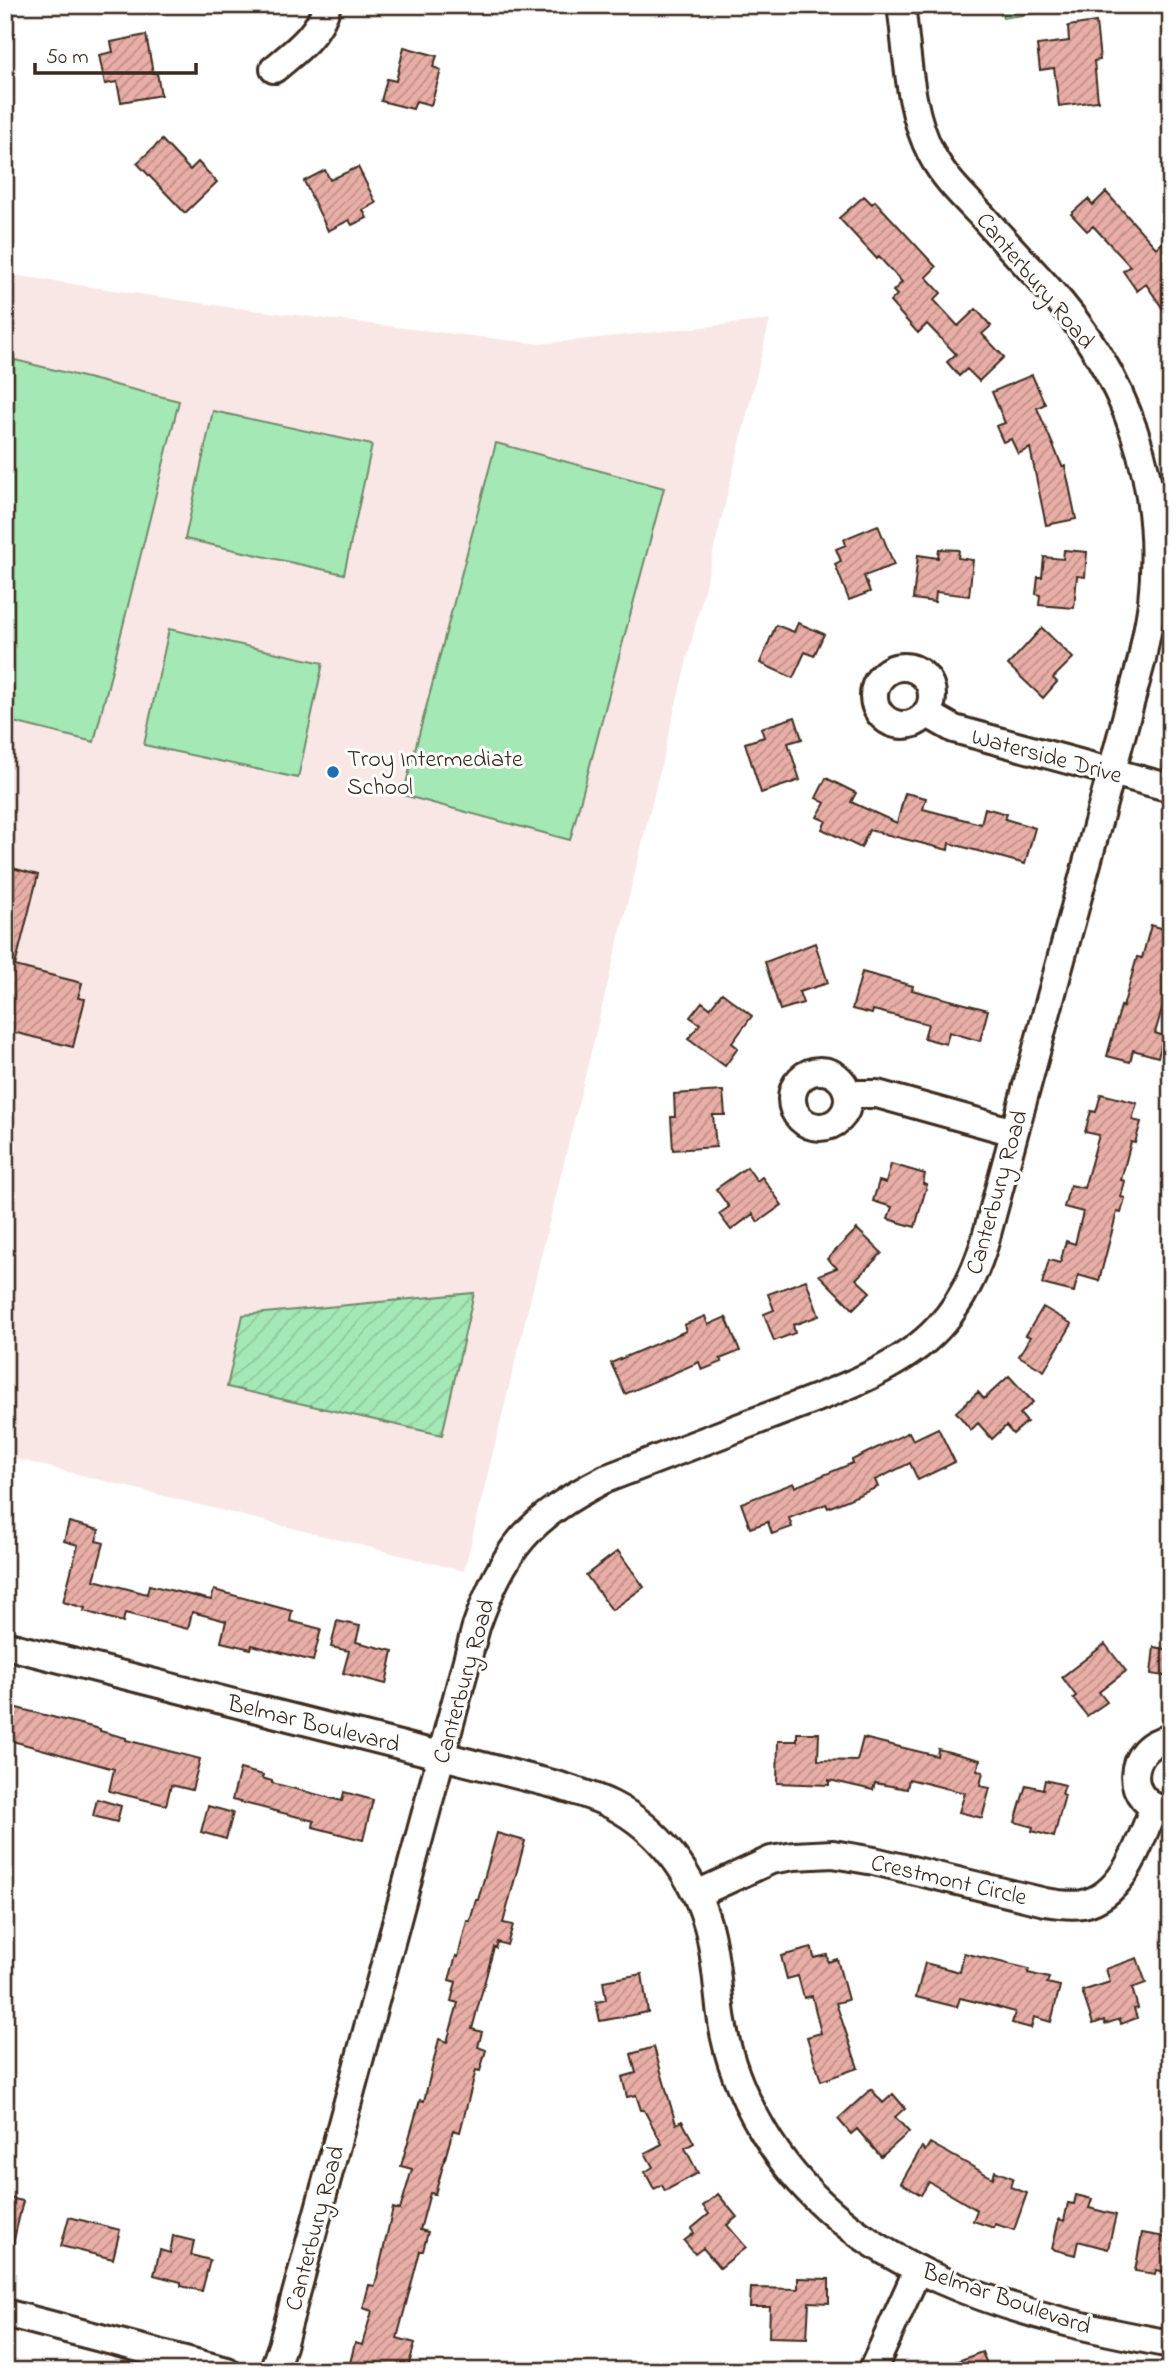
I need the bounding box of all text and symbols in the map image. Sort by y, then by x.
scale bar [35,32,196,76]
text: 50 m [46,43,89,73]
street label: Canterbury Road [965,205,1102,359]
street label: Waterside Drive [967,720,1126,794]
place label: Troy Intermediate School [347,743,523,806]
marker: Troy Intermediate School [325,764,341,780]
street label: Canterbury Road [958,1106,1040,1279]
street label: Canterbury Road [425,1595,507,1768]
street label: Belmar Boulevard [223,1687,404,1764]
street label: Crestmont Circle [867,1846,1030,1916]
street label: Canterbury Road [278,2142,356,2315]
street label: Belmar Boulevard [916,2255,1096,2346]

